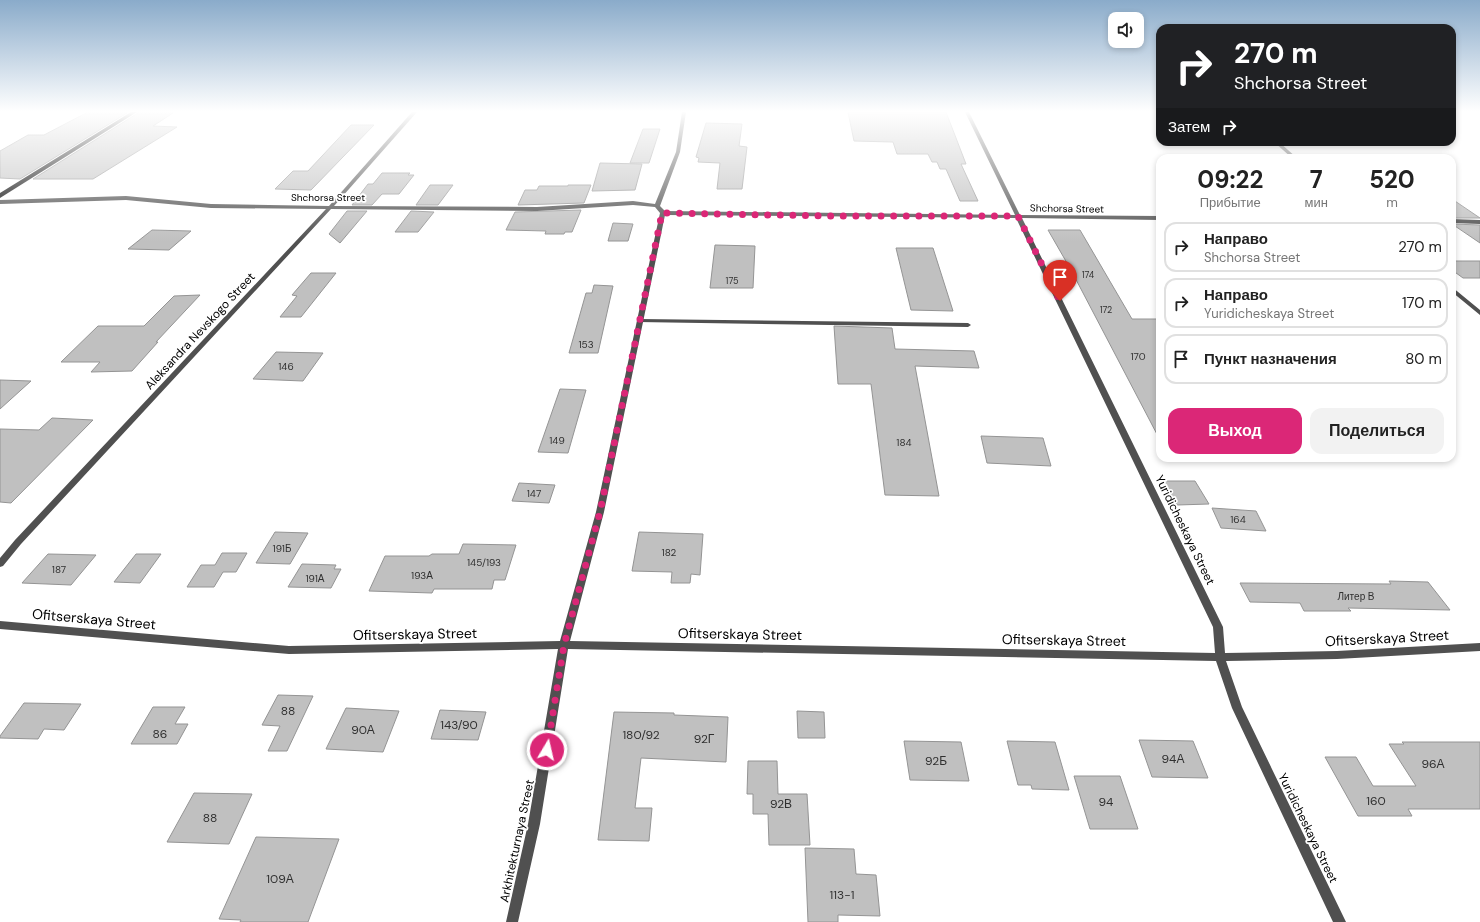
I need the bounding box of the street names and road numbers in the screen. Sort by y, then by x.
street label: Shchorsa Street [291,191,365,204]
street label: Shchorsa Street [1030,201,1104,216]
street label: Aleksandra Nevskogo Street [141,269,259,393]
street label: Yuridicheskaya Street [1151,472,1219,588]
street label: Ofitserskaya Street [31,605,157,633]
street label: Ofitserskaya Street [353,624,477,644]
street label: Ofitserskaya Street [678,624,802,644]
street label: Ofitserskaya Street [1325,626,1449,650]
street label: Ofitserskaya Street [1002,630,1126,650]
street label: Yuridicheskaya Street [1274,770,1342,886]
street label: Arkhitekturnaya Street [496,778,538,904]

